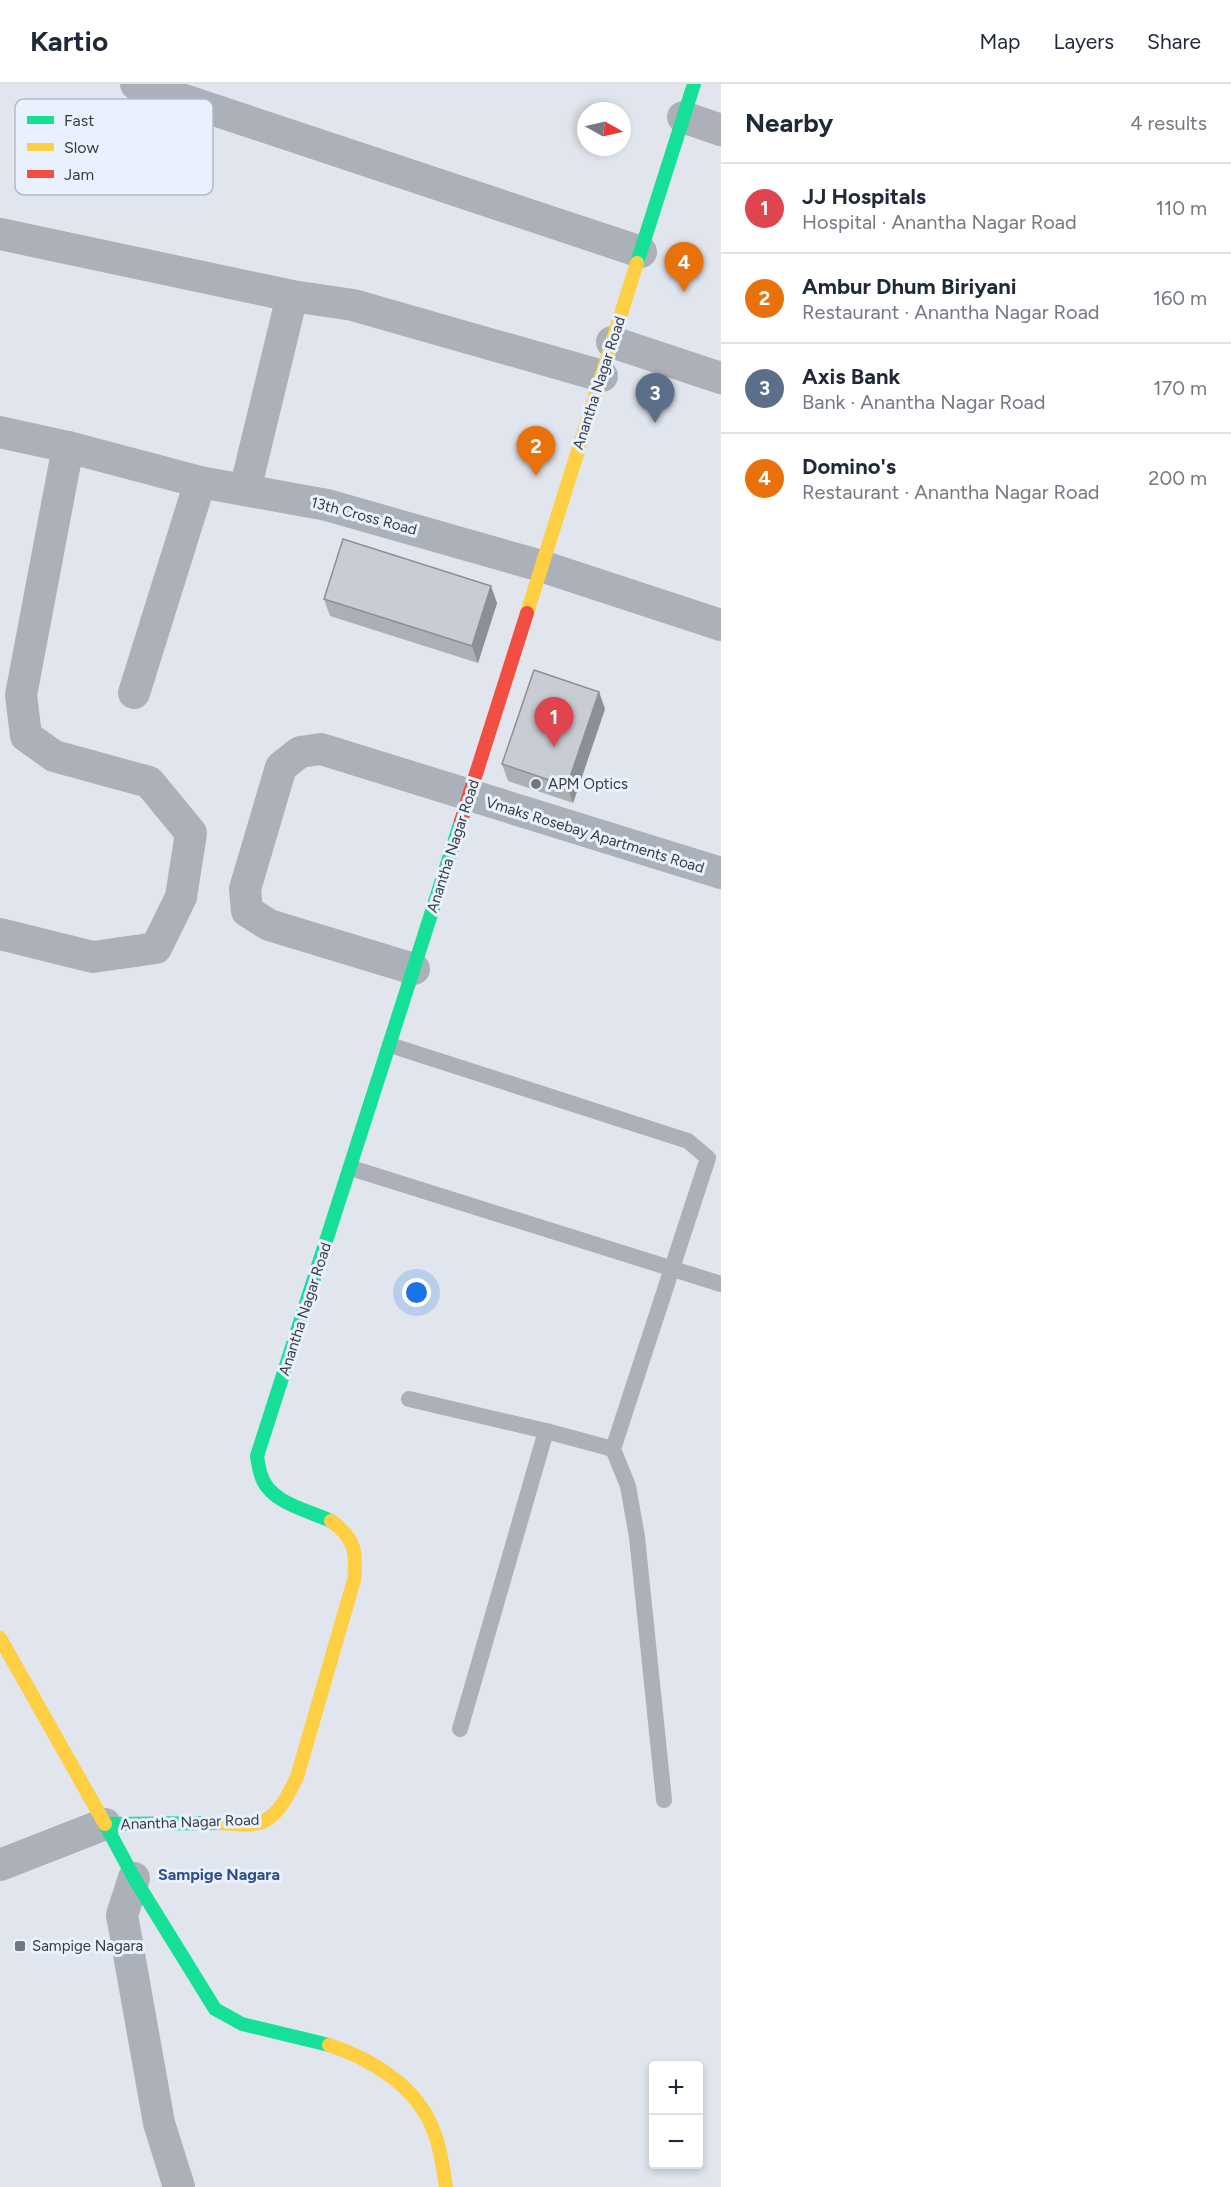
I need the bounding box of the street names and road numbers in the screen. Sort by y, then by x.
street label: Anantha Nagar Road [569,314,629,452]
street label: 13th Cross Road [309,493,419,539]
street label: Anantha Nagar Road [423,777,483,915]
street label: Vmaks Rosebay Apartments Road [484,793,706,877]
street label: Anantha Nagar Road [275,1240,335,1378]
street label: Anantha Nagar Road [120,1811,260,1833]

